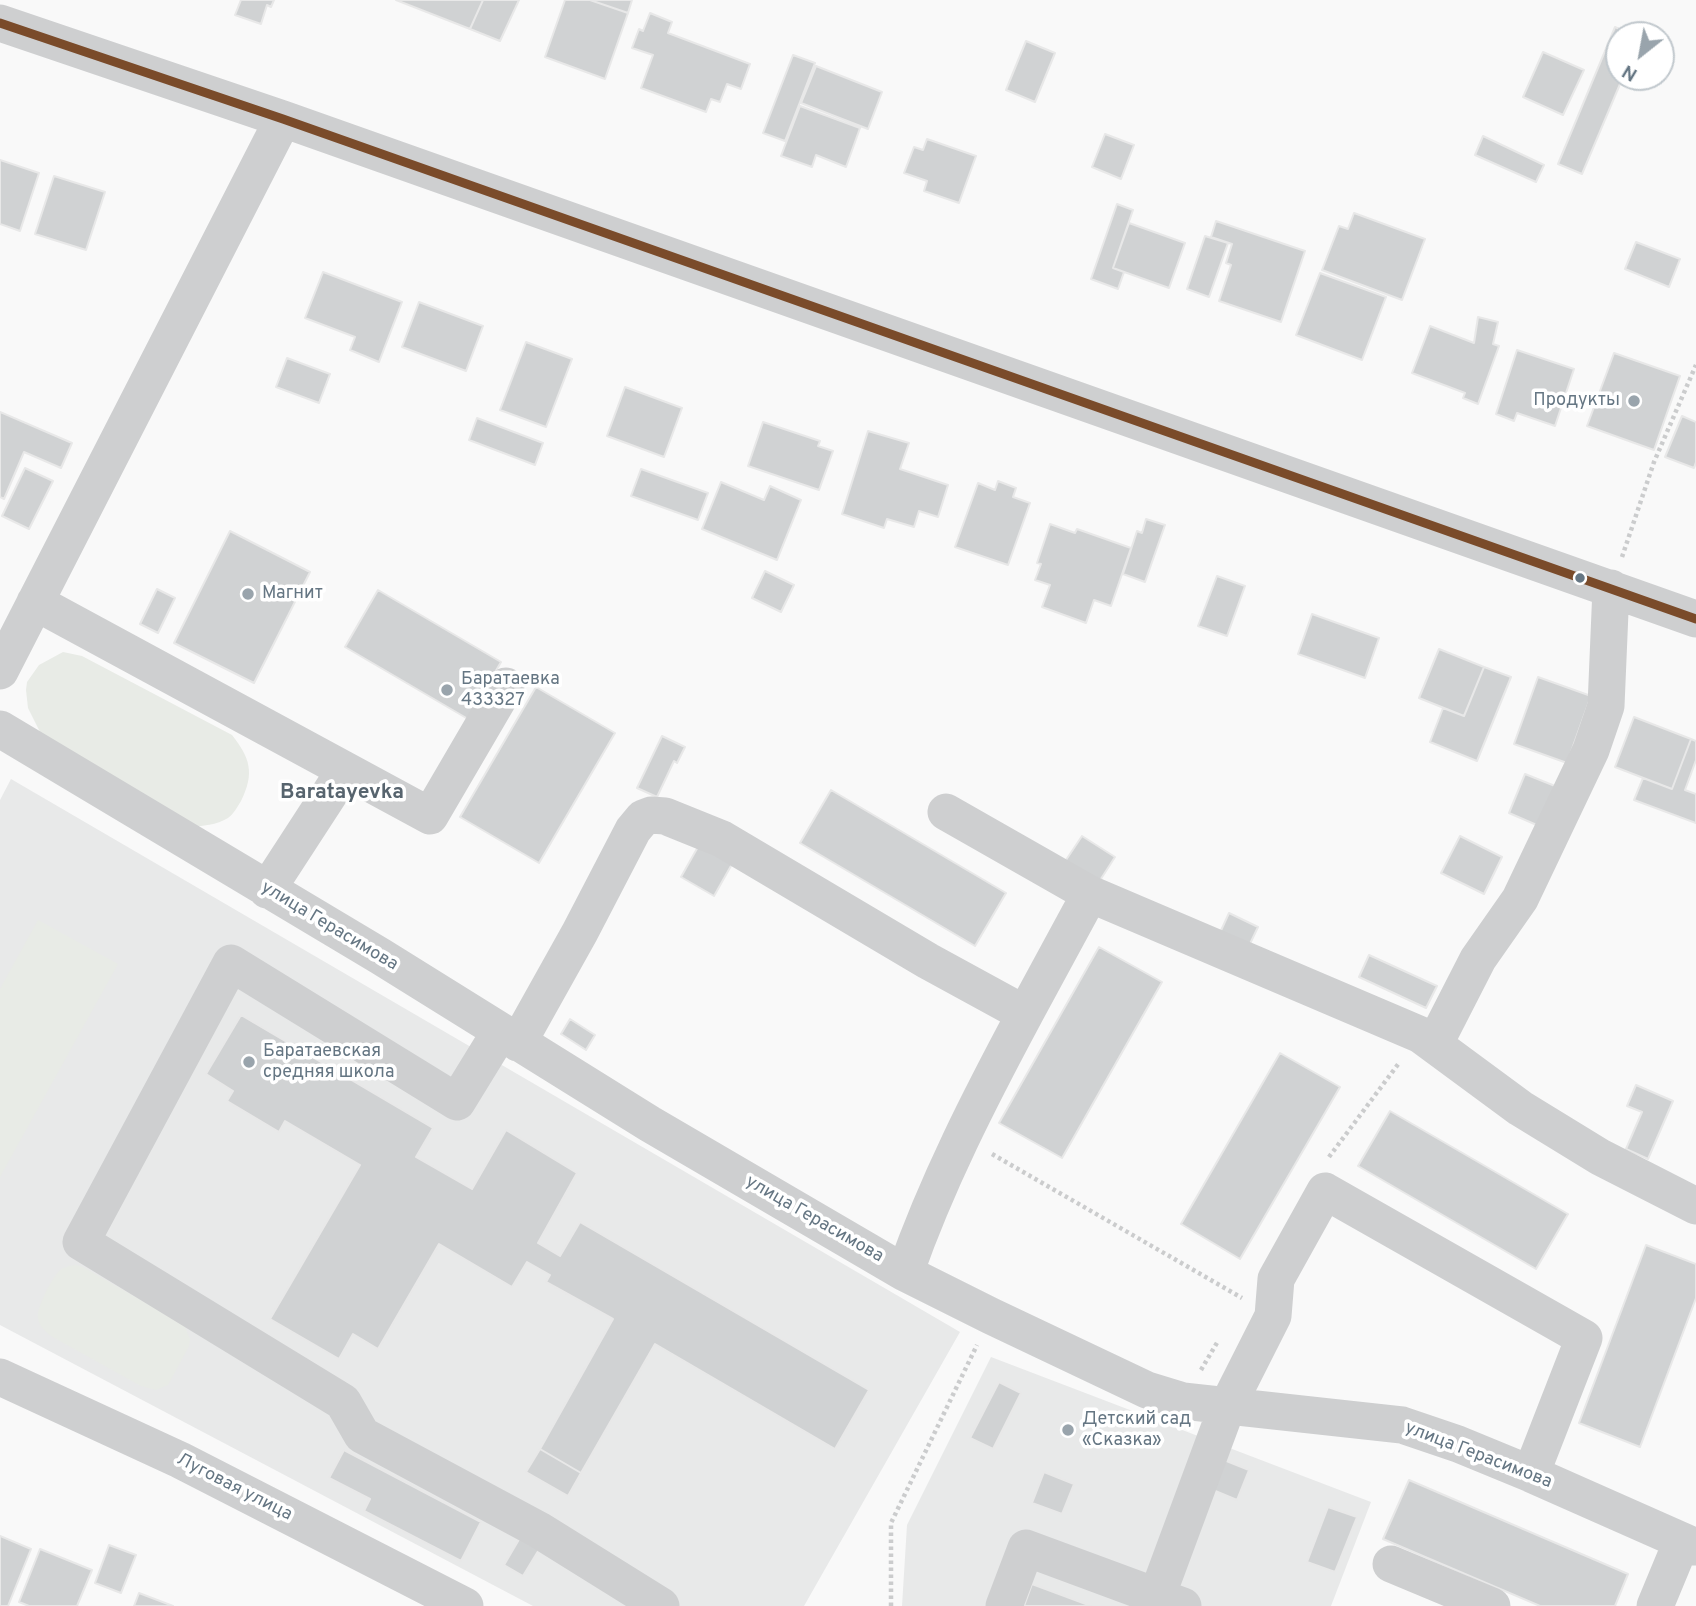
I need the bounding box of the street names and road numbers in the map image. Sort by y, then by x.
street label: улица Герасимова [257,878,401,976]
street label: улица Герасимова [741,1172,887,1268]
street label: улица Герасимова [1401,1418,1555,1494]
street label: Луговая улица [172,1450,296,1526]

